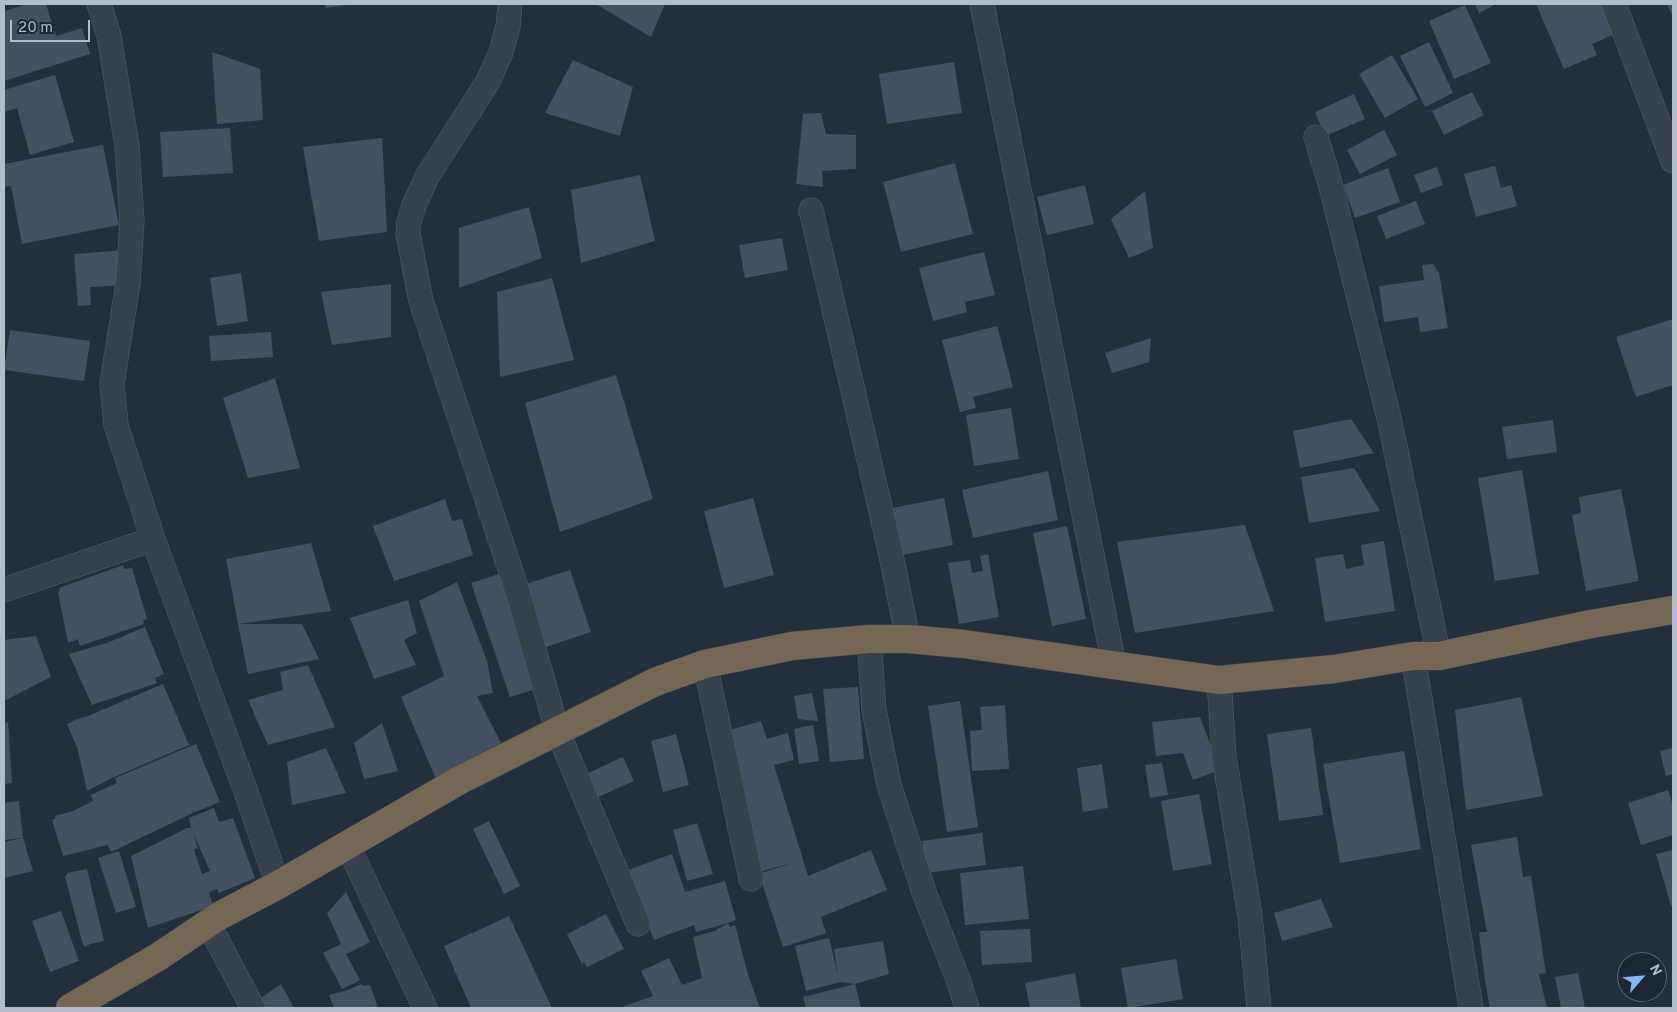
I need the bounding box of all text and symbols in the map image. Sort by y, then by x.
scale bar [12,10,92,42]
text: 20 m [18,19,53,38]
north arrow [1617,952,1667,1002]
text: N [1645,962,1665,979]

